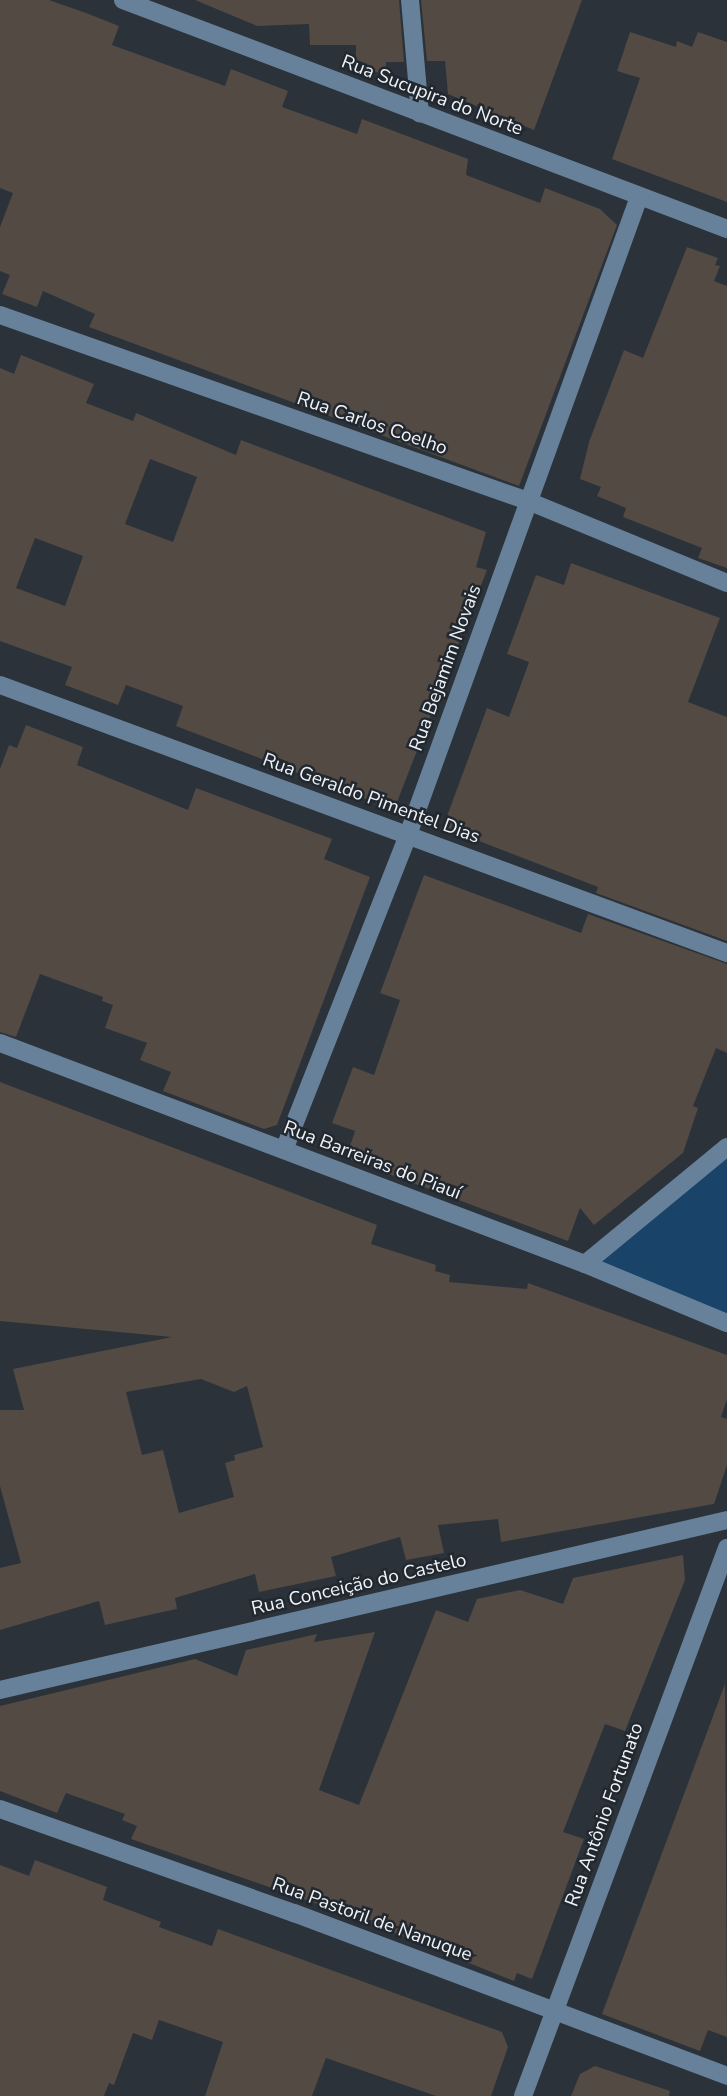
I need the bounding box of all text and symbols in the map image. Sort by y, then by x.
street label: Rua Sucupira do Norte [338,51,526,141]
street label: Rua Carlos Coelho [294,388,450,460]
street label: Rua Bejamim Novais [405,582,487,754]
street label: Rua Geraldo Pimentel Dias [259,749,483,849]
street label: Rua Barreiras do Piauí [280,1117,464,1205]
street label: Rua Conceição do Castelo [249,1549,469,1621]
street label: Rua Antônio Fortunato [561,1720,649,1910]
street label: Rua Pastoril de Nanuque [269,1873,475,1967]

